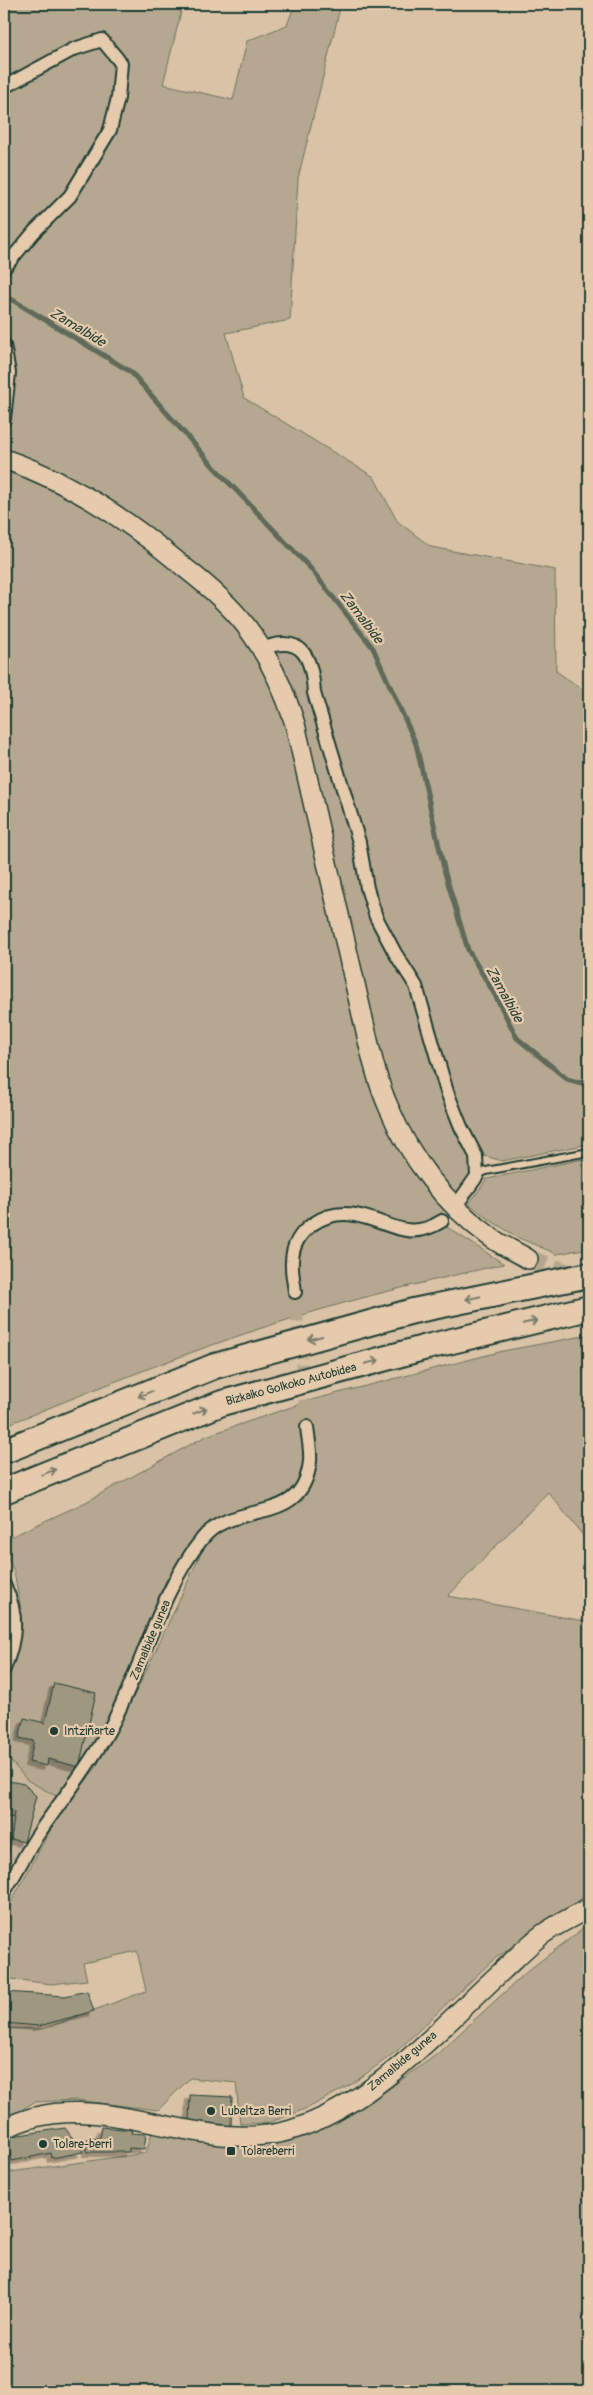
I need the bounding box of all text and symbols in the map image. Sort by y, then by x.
water label: Zamalbide [47,304,110,352]
water label: Zamalbide [336,588,388,649]
water label: Zamalbide [482,963,528,1027]
one-way arrow [465,1294,481,1304]
one-way arrow [522,1317,538,1326]
one-way arrow [308,1334,324,1343]
one-way arrow [364,1357,380,1366]
street label: Bizkaiko Golkoko Autobidea [224,1360,359,1409]
one-way arrow [138,1390,153,1400]
one-way arrow [192,1406,207,1416]
one-way arrow [41,1467,56,1477]
street label: Zamalbide gunea [127,1597,174,1683]
place label: Intziñarte [64,1724,115,1739]
marker: Intziñarte [48,1725,60,1737]
street label: Zamalbide gunea [365,2028,440,2095]
place label: Lubeltza Berri [221,2104,291,2119]
marker: Lubeltza Berri [205,2105,217,2117]
place label: Tolare-berri [53,2137,112,2152]
marker: Tolare-berri [37,2138,49,2150]
place label: Tolareberri [241,2144,294,2159]
marker: Tolareberri [225,2145,237,2157]

